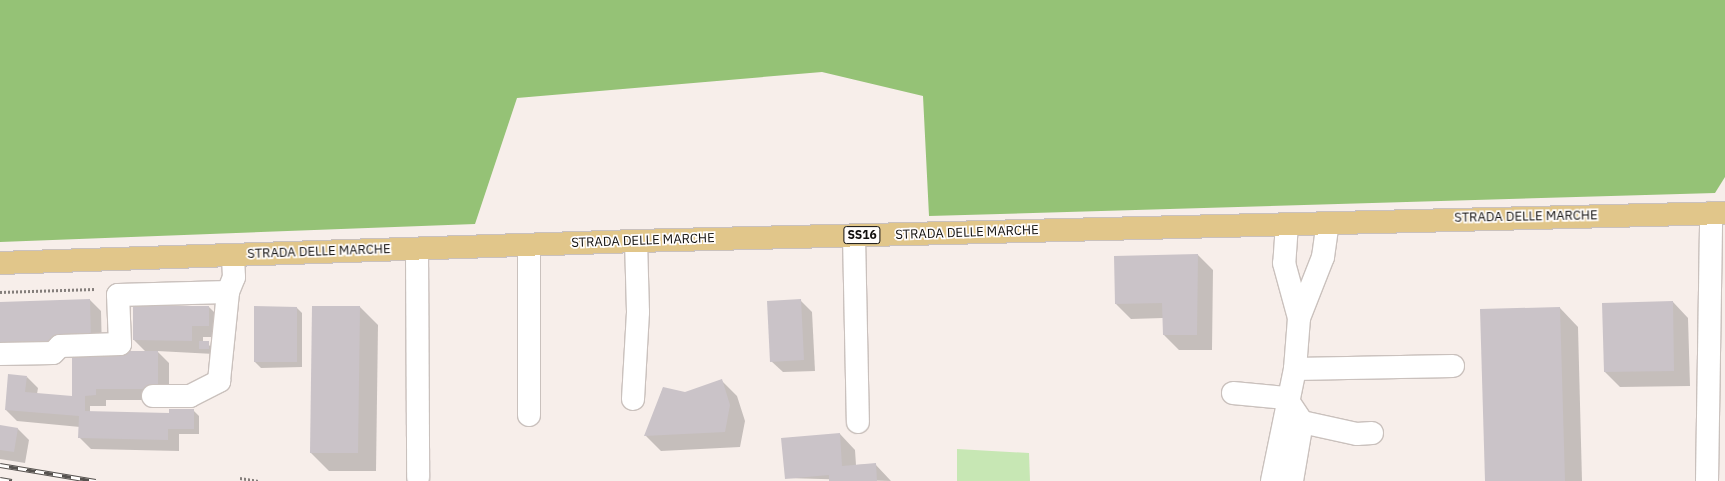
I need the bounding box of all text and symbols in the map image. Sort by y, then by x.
street label: STRADA DELLE MARCHE [1454,208,1598,226]
street label: STRADA DELLE MARCHE [895,223,1039,243]
road number: SS16 [843,225,881,245]
street label: STRADA DELLE MARCHE [571,231,715,251]
street label: STRADA DELLE MARCHE [247,242,391,262]

